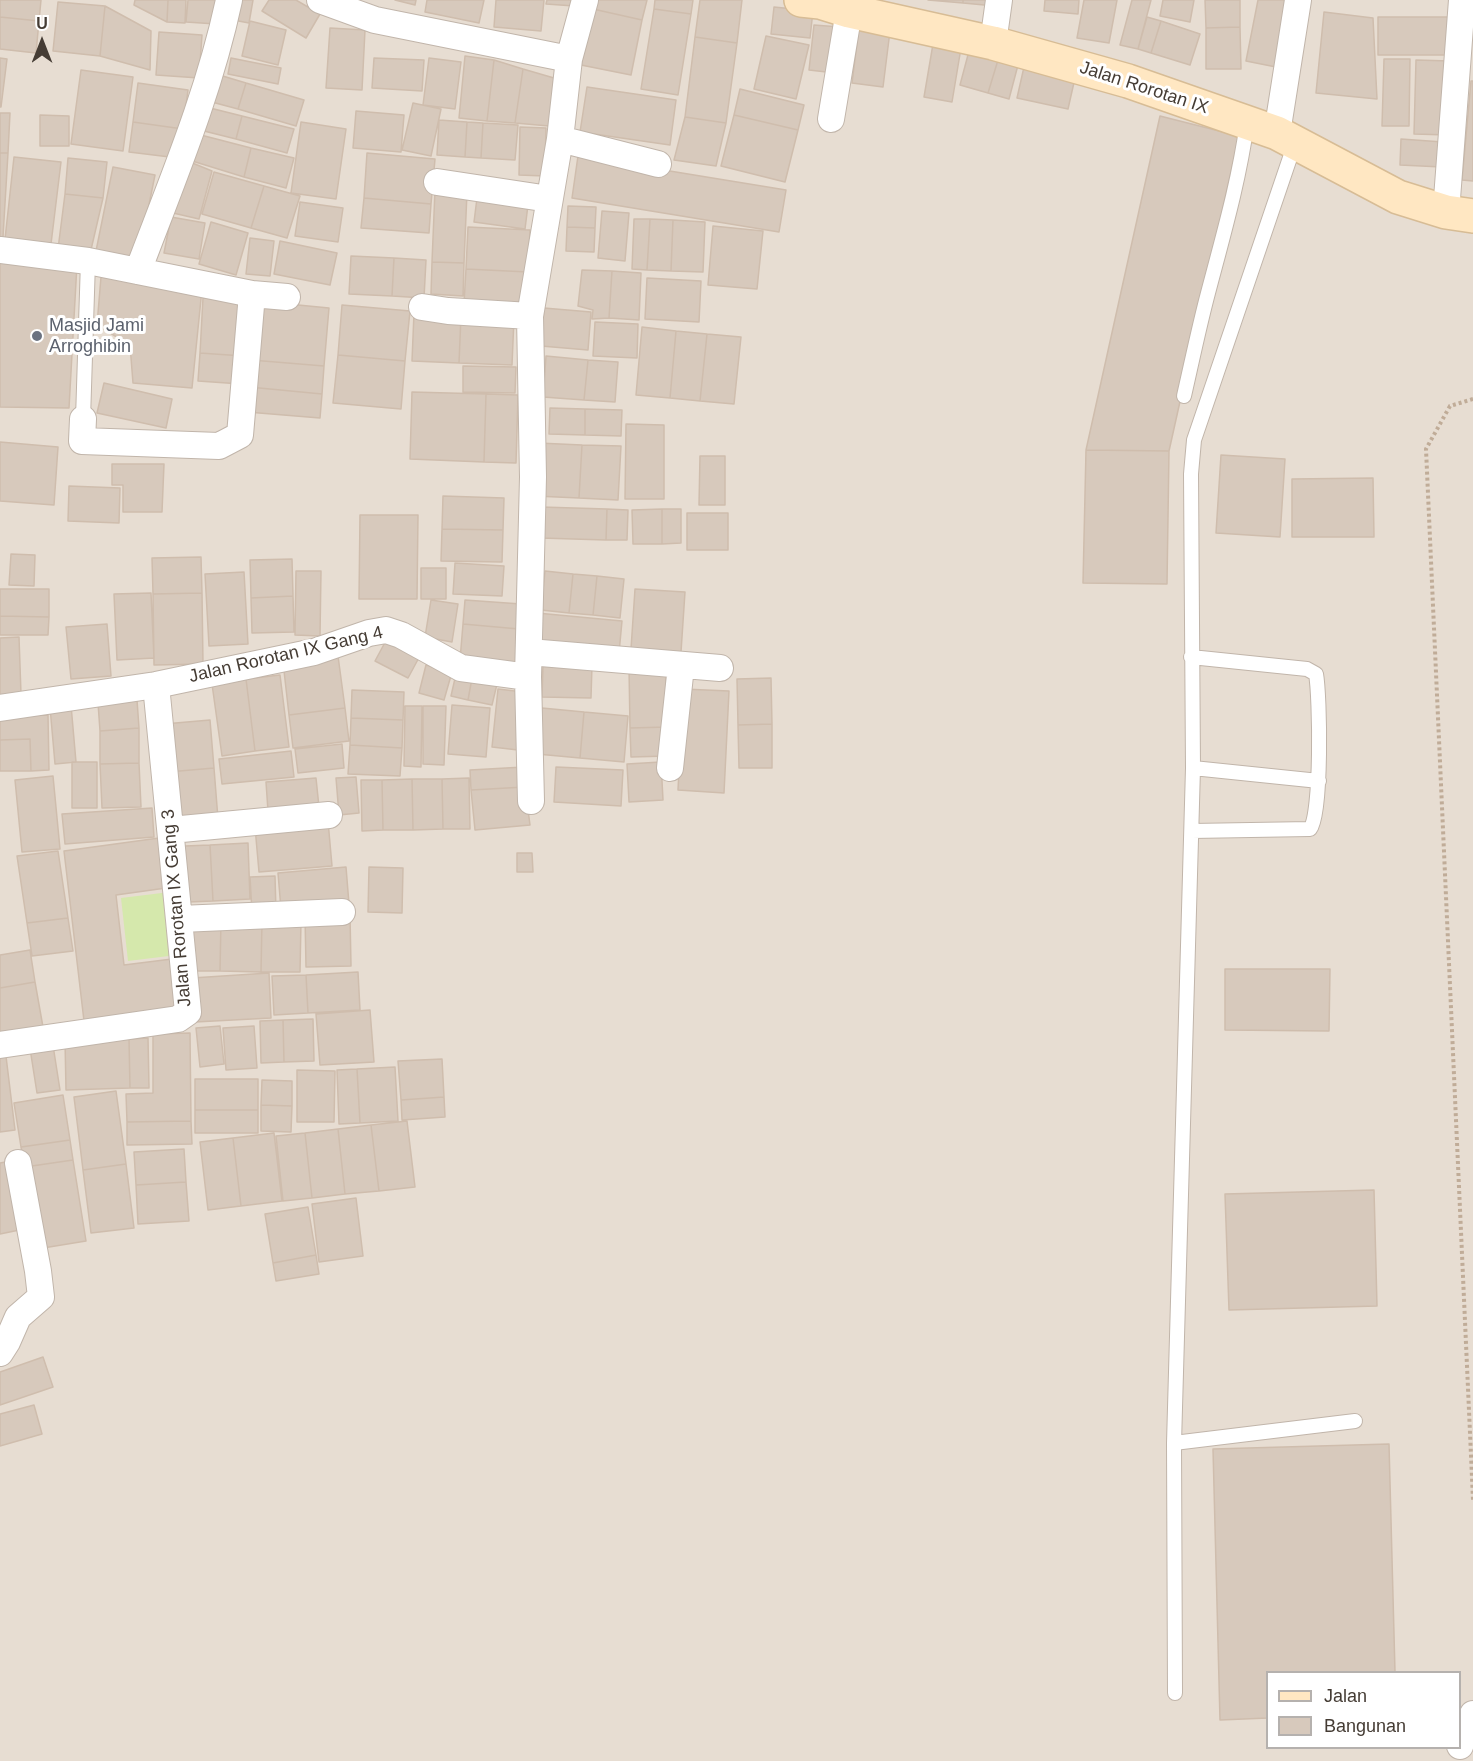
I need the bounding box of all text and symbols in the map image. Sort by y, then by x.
north arrow [12,12,72,72]
text: U [36,15,48,32]
street label: Jalan Rorotan IX [1077,57,1211,119]
place label: Masjid Jami Arroghibin [49,315,144,358]
marker: Masjid Jami Arroghibin [30,329,44,343]
street label: Jalan Rorotan IX Gang 4 [187,622,385,688]
street label: Jalan Rorotan IX Gang 3 [158,808,196,1008]
legend [1266,1671,1461,1749]
text: Jalan [1324,1686,1367,1706]
text: Bangunan [1324,1716,1406,1736]

